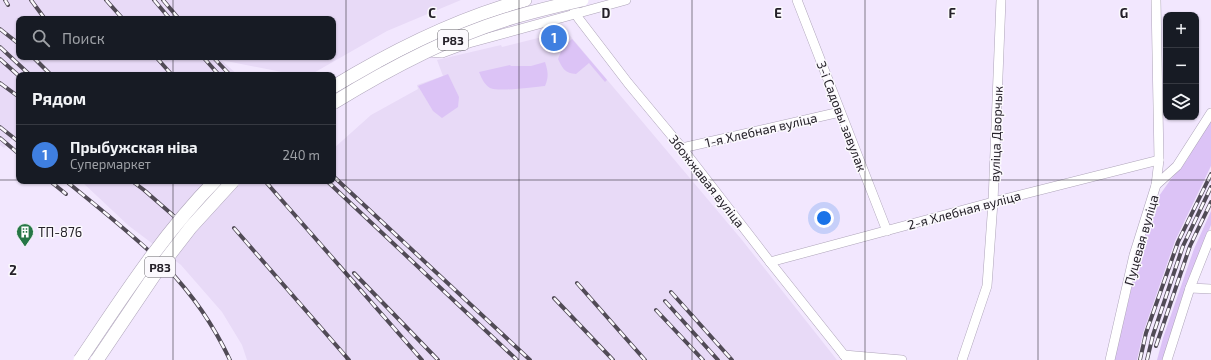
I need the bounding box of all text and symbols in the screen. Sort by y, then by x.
text: C [428,5,436,21]
text: D [602,5,611,21]
text: E [774,5,782,21]
text: F [948,5,956,21]
text: G [1120,5,1128,21]
map controls [1163,12,1199,120]
button: + [1163,12,1199,48]
search box [16,16,336,60]
pin: 1 [541,23,567,53]
icon: search [30,27,52,49]
text: Поиск [62,29,105,47]
road number: Р83 [438,30,468,50]
button: − [1163,48,1199,84]
street label: 3-і Садовы завулак [814,59,870,173]
button: layers [1163,84,1199,120]
street label: вуліца Дворчык [986,86,1006,182]
text: Рядом [32,88,86,108]
street label: 1-я Хлебная вуліца [703,109,819,151]
street label: Збожжавая вуліца [666,132,748,230]
text: Прыбужская ніва [70,138,198,156]
text: 1 [42,147,48,163]
text: 240 m [283,147,320,163]
text: Супермаркет [70,156,151,172]
street label: 2-я Хлебная вуліца [906,187,1022,233]
street label: Пуцевая вуліца [1120,193,1162,287]
your location [814,208,834,228]
building icon: ТП-876 [15,222,35,247]
place label: ТП-876 [38,224,82,240]
road number: Р83 [145,257,175,277]
text: 2 [9,262,17,278]

